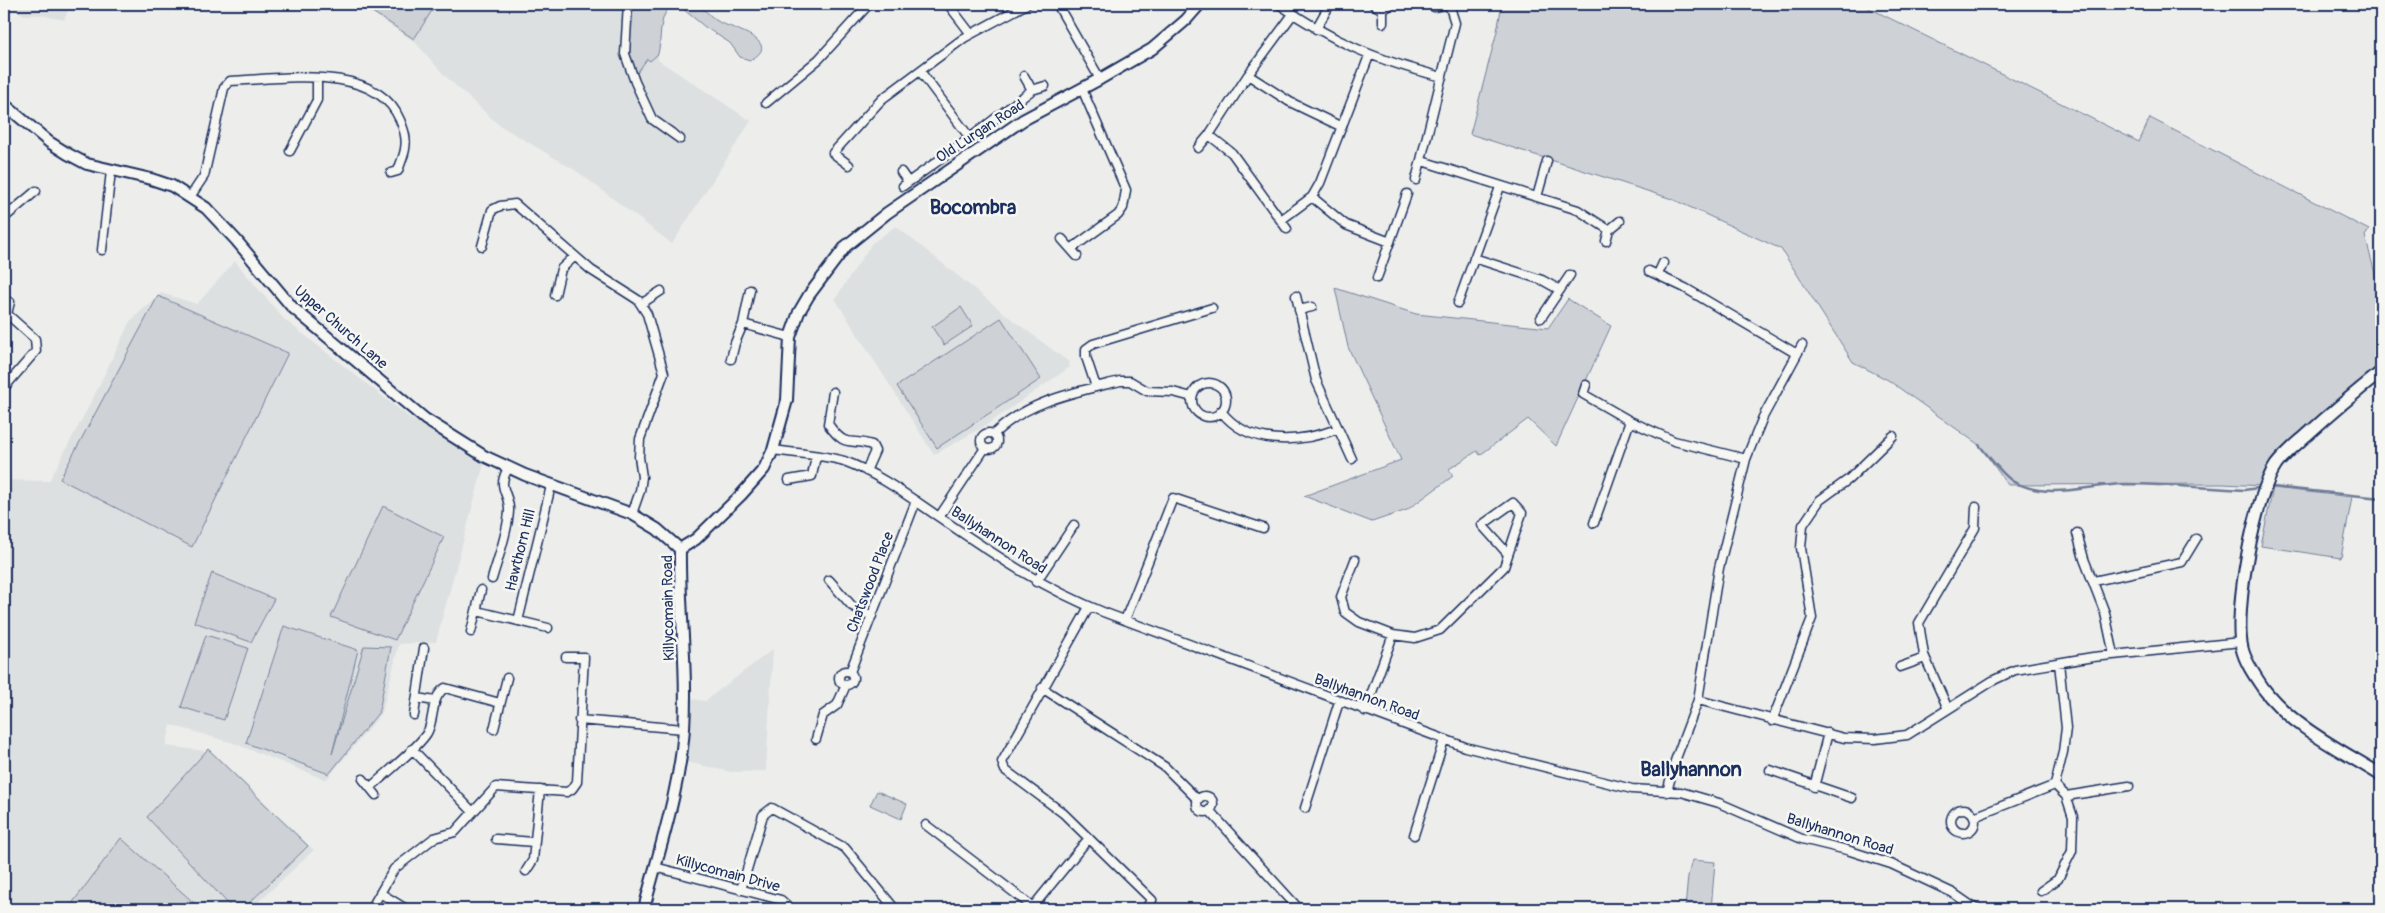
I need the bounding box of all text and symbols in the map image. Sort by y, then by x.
street label: Old Lurgan Road [932,96,1028,167]
district label: Bocombra [930,195,1016,220]
street label: Upper Church Lane [290,281,392,374]
street label: Ballyhannon Road [947,502,1050,578]
street label: Hawthorn Hill [501,507,540,593]
street label: Chatswood Place [843,529,899,635]
street label: Killycomain Road [658,555,679,661]
street label: Ballyhannon Road [1312,670,1422,725]
district label: Ballyhannon [1640,757,1742,782]
street label: Ballyhannon Road [1784,809,1896,860]
street label: Killycomain Drive [674,850,783,897]

